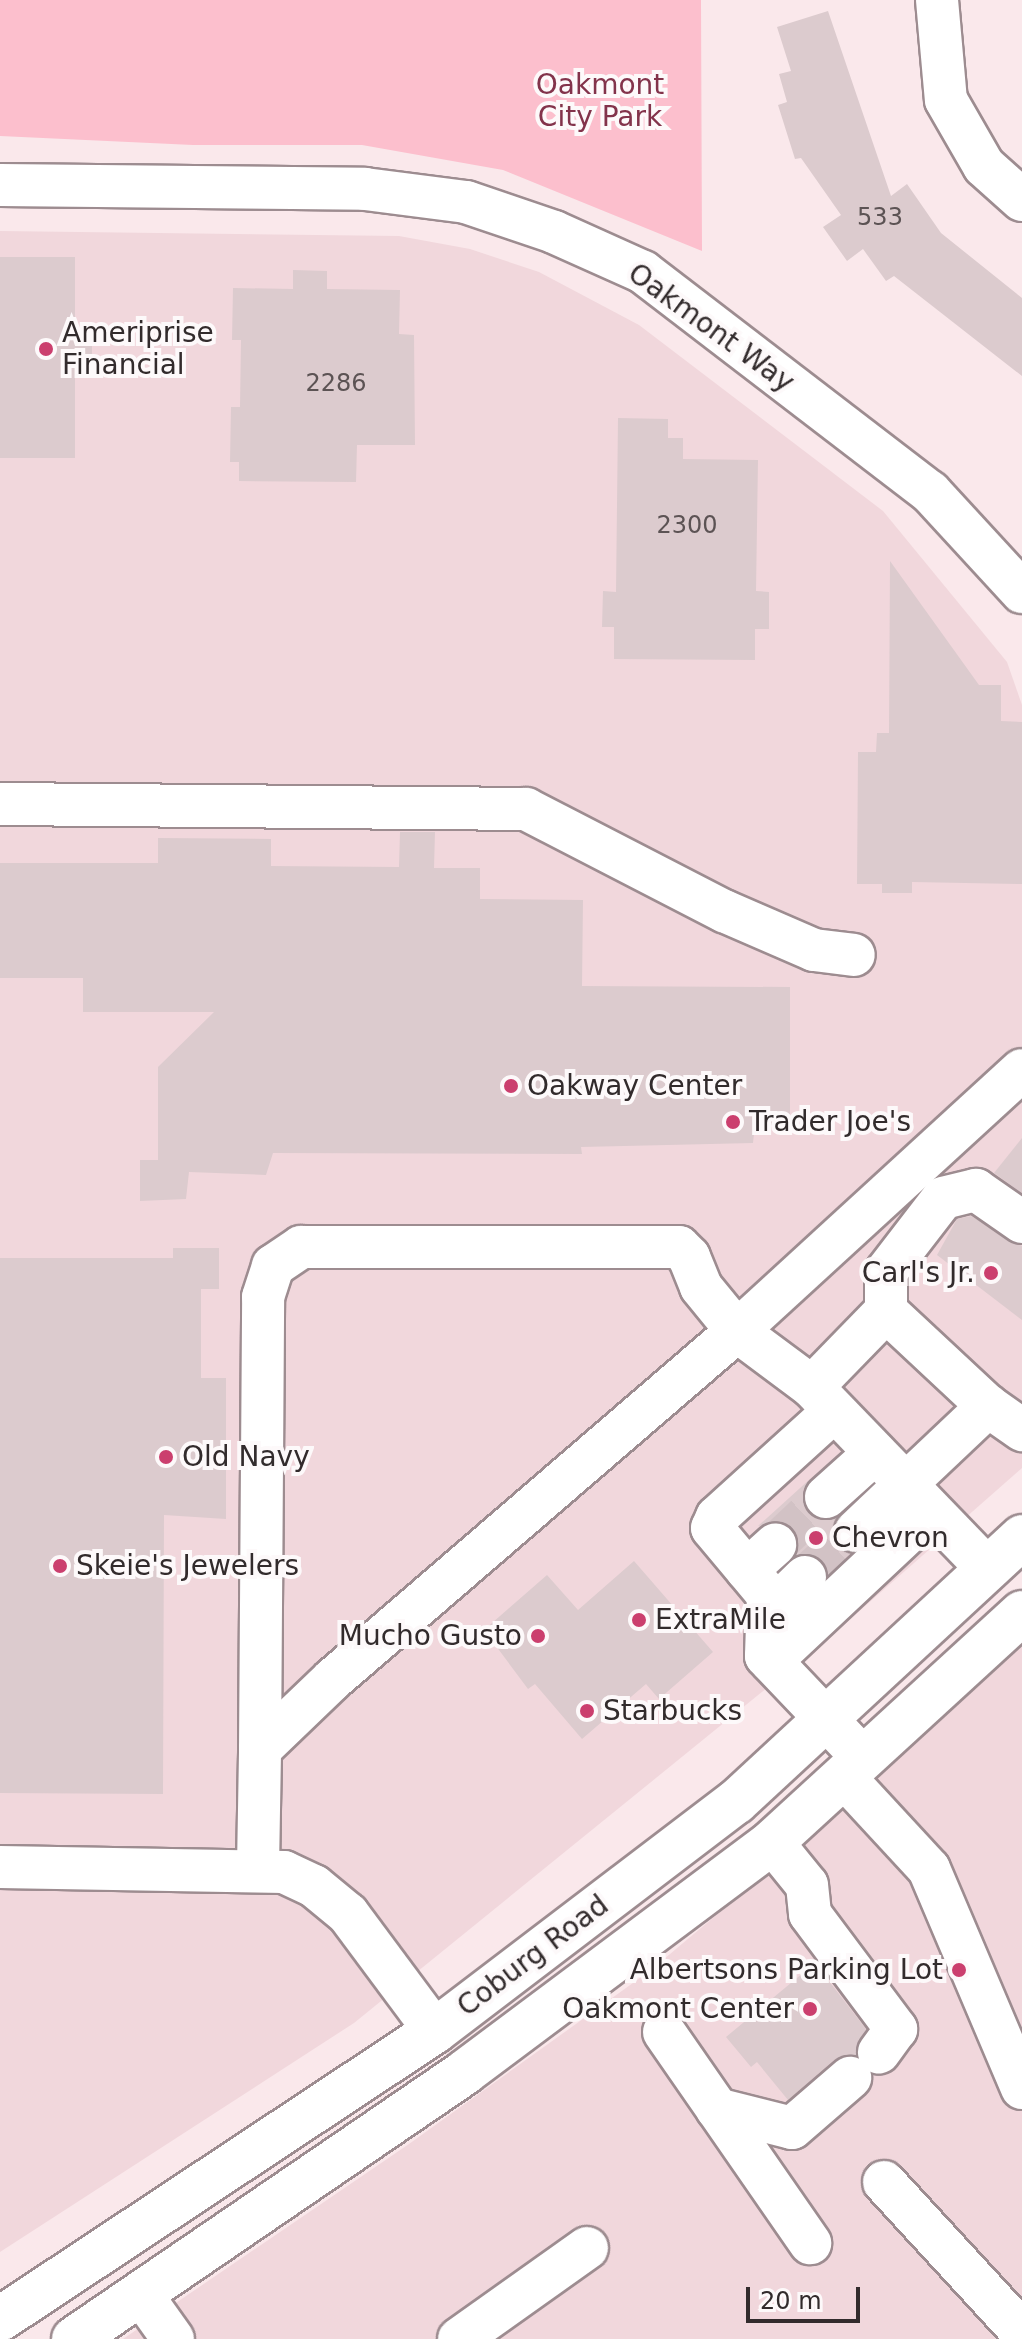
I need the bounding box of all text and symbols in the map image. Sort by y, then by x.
park label: Oakmont City Park [536,68,664,134]
house number: 533 [857,204,903,232]
street label: Oakmont Way [621,256,801,400]
place label: Ameriprise Financial [62,316,214,382]
marker: Ameriprise Financial [37,340,55,358]
house number: 2286 [305,370,367,398]
house number: 2300 [656,512,718,540]
place label: Oakway Center [527,1069,742,1103]
marker: Oakway Center [502,1077,520,1095]
place label: Trader Joe's [749,1105,911,1139]
marker: Trader Joe's [724,1113,742,1131]
place label: Carl's Jr. [862,1256,975,1290]
marker: Carl's Jr. [982,1264,1000,1282]
place label: Old Navy [182,1440,310,1474]
marker: Old Navy [157,1448,175,1466]
place label: Chevron [832,1521,949,1555]
marker: Chevron [807,1529,825,1547]
place label: Skeie's Jewelers [76,1549,299,1583]
marker: Skeie's Jewelers [51,1557,69,1575]
place label: ExtraMile [655,1603,786,1637]
marker: ExtraMile [630,1611,648,1629]
place label: Mucho Gusto [339,1619,522,1653]
marker: Mucho Gusto [529,1627,547,1645]
place label: Starbucks [603,1694,742,1728]
marker: Starbucks [578,1702,596,1720]
street label: Coburg Road [451,1888,615,2024]
place label: Albertsons Parking Lot [630,1953,943,1987]
marker: Albertsons Parking Lot [950,1961,968,1979]
place label: Oakmont Center [562,1992,794,2026]
marker: Oakmont Center [801,2000,819,2018]
scale bar [750,2271,864,2321]
text: 20 m [760,2287,822,2315]

